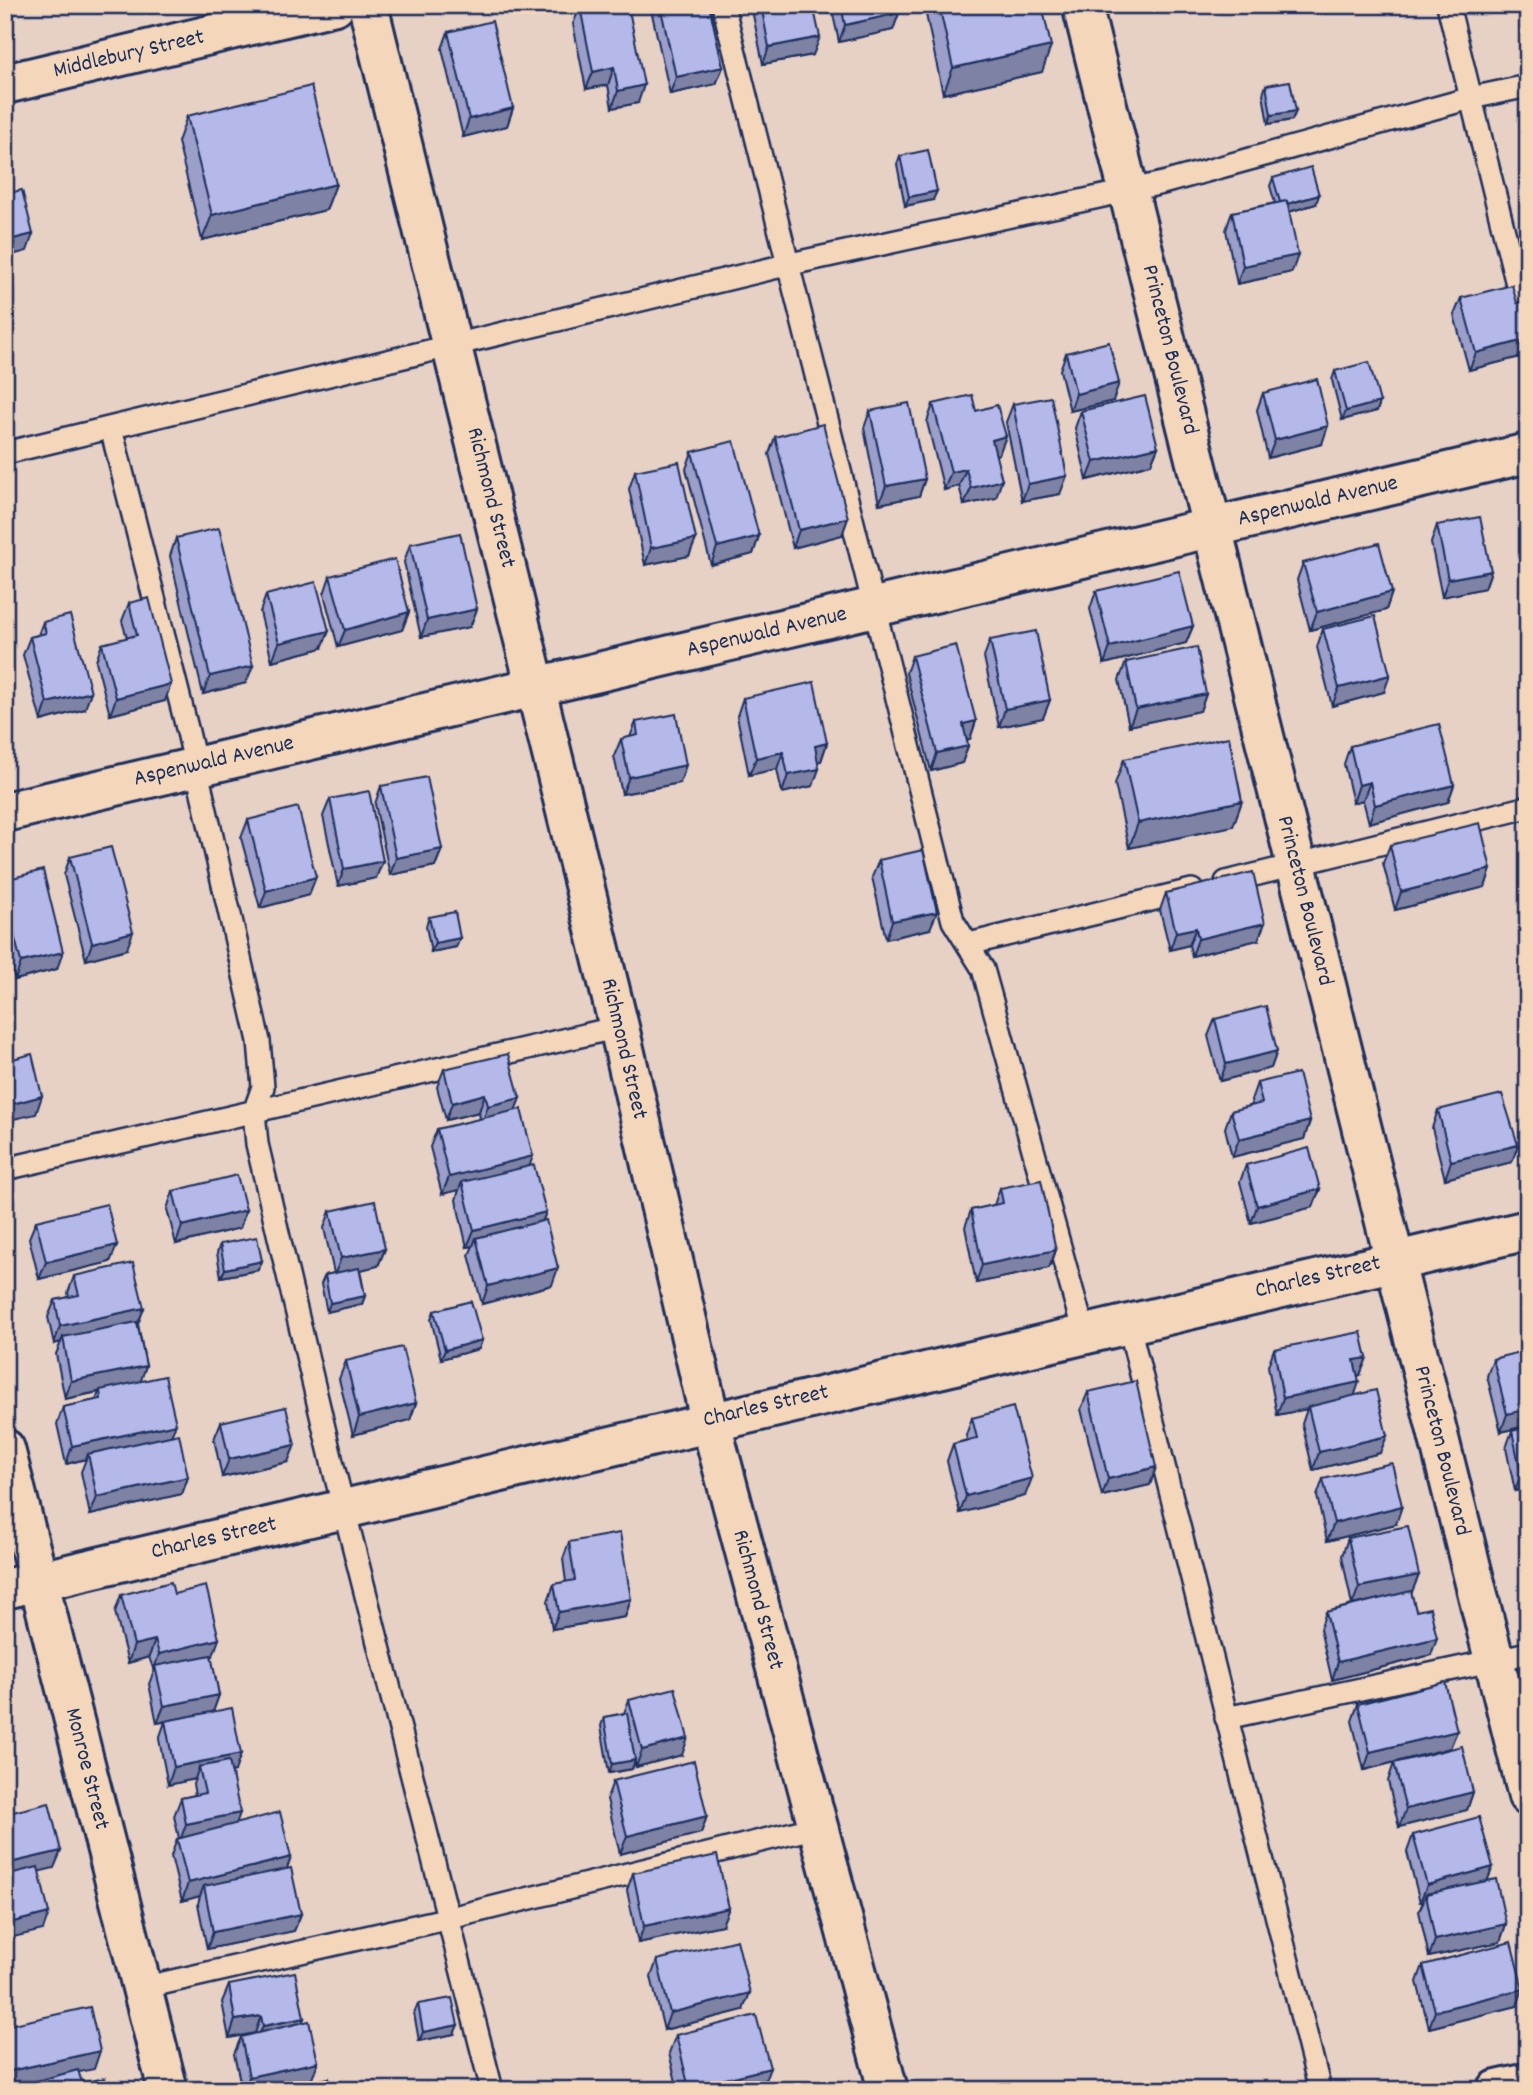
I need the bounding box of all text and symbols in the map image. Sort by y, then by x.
street label: Middlebury Street [50,22,208,88]
street label: Princeton Boulevard [1132,262,1206,438]
street label: Richmond Street [457,424,523,572]
street label: Aspenwald Avenue [1235,468,1401,536]
street label: Aspenwald Avenue [684,599,850,667]
street label: Aspenwald Avenue [131,728,297,796]
street label: Princeton Boulevard [1267,813,1341,989]
street label: Richmond Street [591,975,655,1123]
street label: Charles Street [1252,1248,1384,1308]
street label: Princeton Boulevard [1404,1363,1478,1539]
street label: Charles Street [700,1377,832,1437]
street label: Charles Street [148,1509,280,1569]
street label: Richmond Street [722,1526,792,1674]
street label: Monroe Street [55,1705,117,1833]

